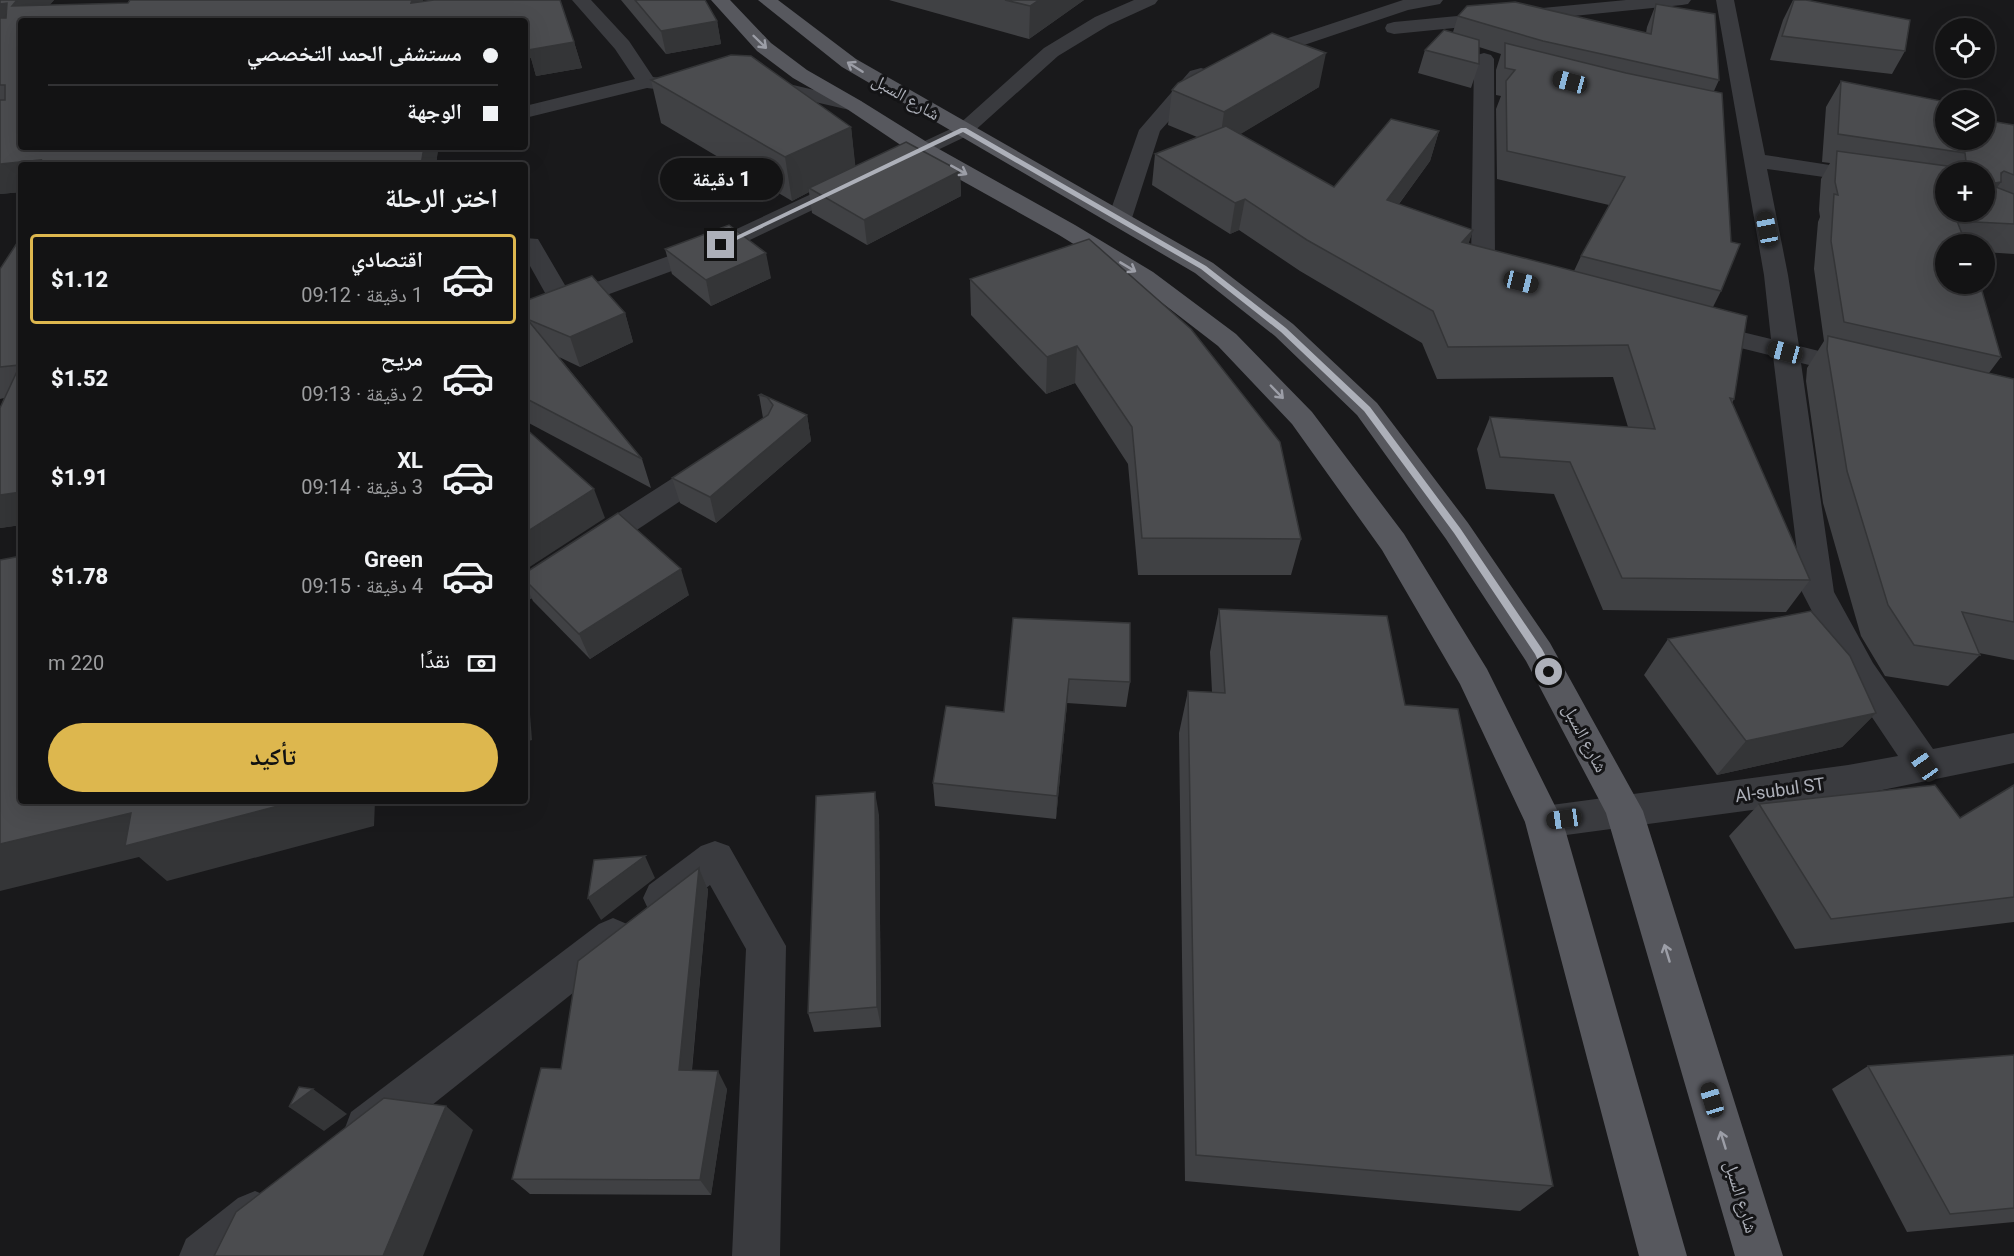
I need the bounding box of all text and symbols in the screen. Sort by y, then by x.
map controls [1935,18,1995,294]
button: locate [1935,18,1995,78]
one-way arrow [753,35,768,50]
text: مستشفى الحمد التخصصي [247,41,462,66]
one-way arrow [847,61,864,73]
street label: شارع السبل [868,69,944,125]
car [1550,69,1590,95]
button: layers [1935,90,1995,150]
text: الوجهة [407,99,462,124]
callout: 1 دقيقة [660,158,783,200]
button: + [1935,162,1995,222]
one-way arrow [950,165,968,176]
text: 1 دقيقة [692,167,751,191]
text: اختر الرحلة [385,182,498,214]
car [1755,210,1779,248]
route end [707,231,734,258]
button: − [1935,234,1995,294]
text: اقتصادي [351,247,423,272]
icon: car [441,252,495,306]
one-way arrow [1119,262,1136,274]
text: $1.12 [51,267,108,292]
car [1501,269,1541,295]
text: 1 دقيقة · 09:12 [301,283,423,307]
car [1765,339,1805,365]
text: مريح [380,346,423,371]
icon: car [441,351,495,405]
text: $1.52 [51,366,108,391]
text: 2 دقيقة · 09:13 [301,382,423,406]
one-way arrow [1270,384,1284,399]
text: XL [397,448,423,473]
icon: car [441,450,495,504]
text: $1.91 [51,465,108,490]
text: 3 دقيقة · 09:14 [301,475,423,499]
text: Green [364,547,423,572]
icon: car [441,549,495,603]
text: $1.78 [51,564,108,589]
text: 4 دقيقة · 09:15 [301,574,423,598]
icon: cash [465,647,498,680]
text: نقدًا [420,648,450,673]
text: 220 m [48,651,104,675]
route start [1535,658,1562,685]
street label: شارع السبل [1558,700,1612,776]
button: تأكيد [48,723,498,792]
car [1906,745,1942,785]
street label: Al-subul ST [1734,773,1827,806]
car [1545,808,1583,830]
one-way arrow [1661,944,1672,963]
car [1698,1080,1726,1120]
one-way arrow [1717,1131,1728,1150]
street label: شارع السبل [1720,1158,1762,1236]

